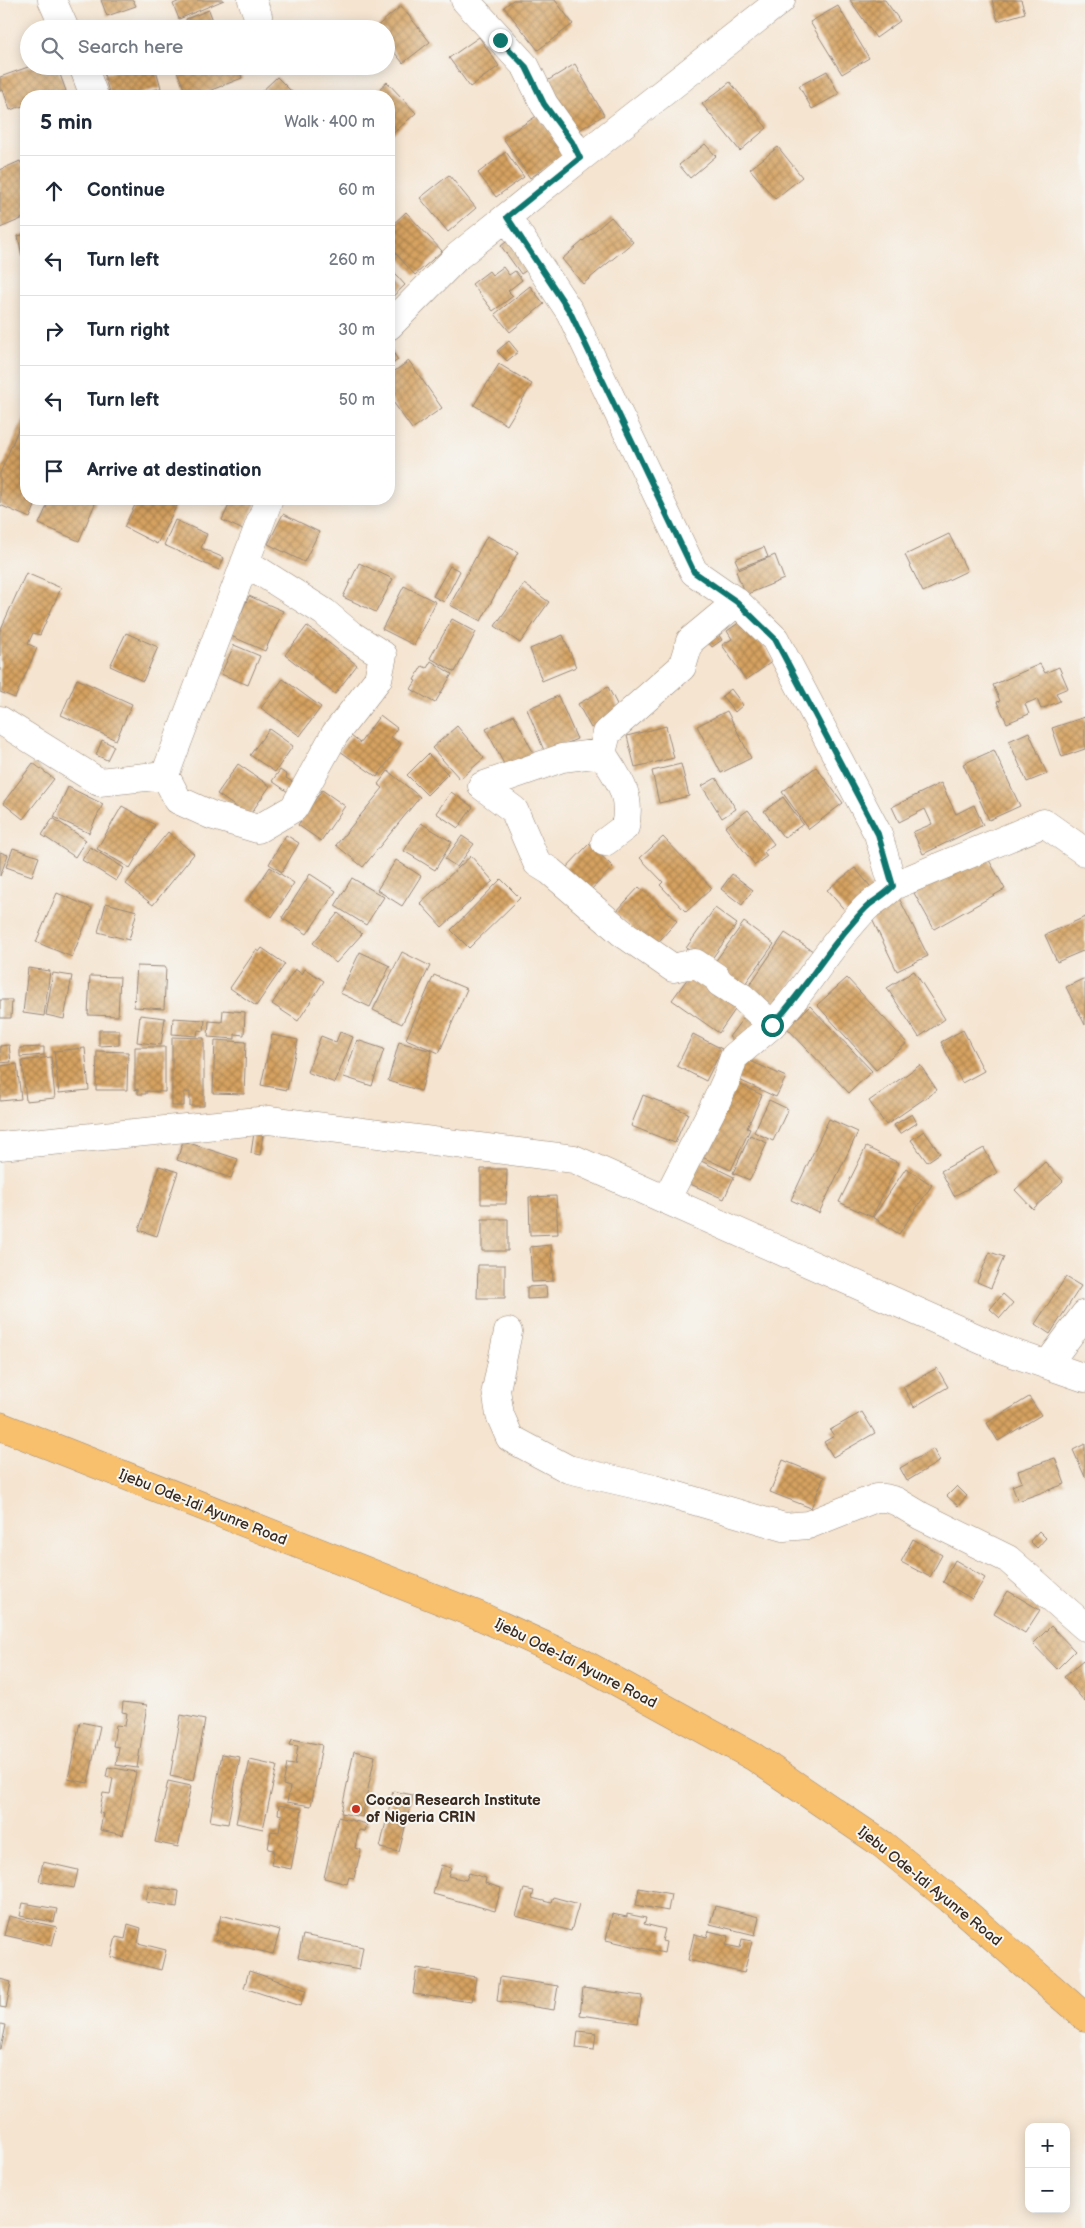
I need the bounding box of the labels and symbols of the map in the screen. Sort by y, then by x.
route end [489,29,512,52]
route start [761,1014,784,1037]
street label: Ijebu Ode-Idi Ayunre Road [116,1465,290,1550]
street label: Ijebu Ode-Idi Ayunre Road [491,1614,660,1713]
place label: Cocoa Research Institute of Nigeria CRIN [366,1791,541,1827]
marker: Cocoa Research Institute of Nigeria CRIN [350,1803,362,1815]
street label: Ijebu Ode-Idi Ayunre Road [854,1822,1005,1950]

